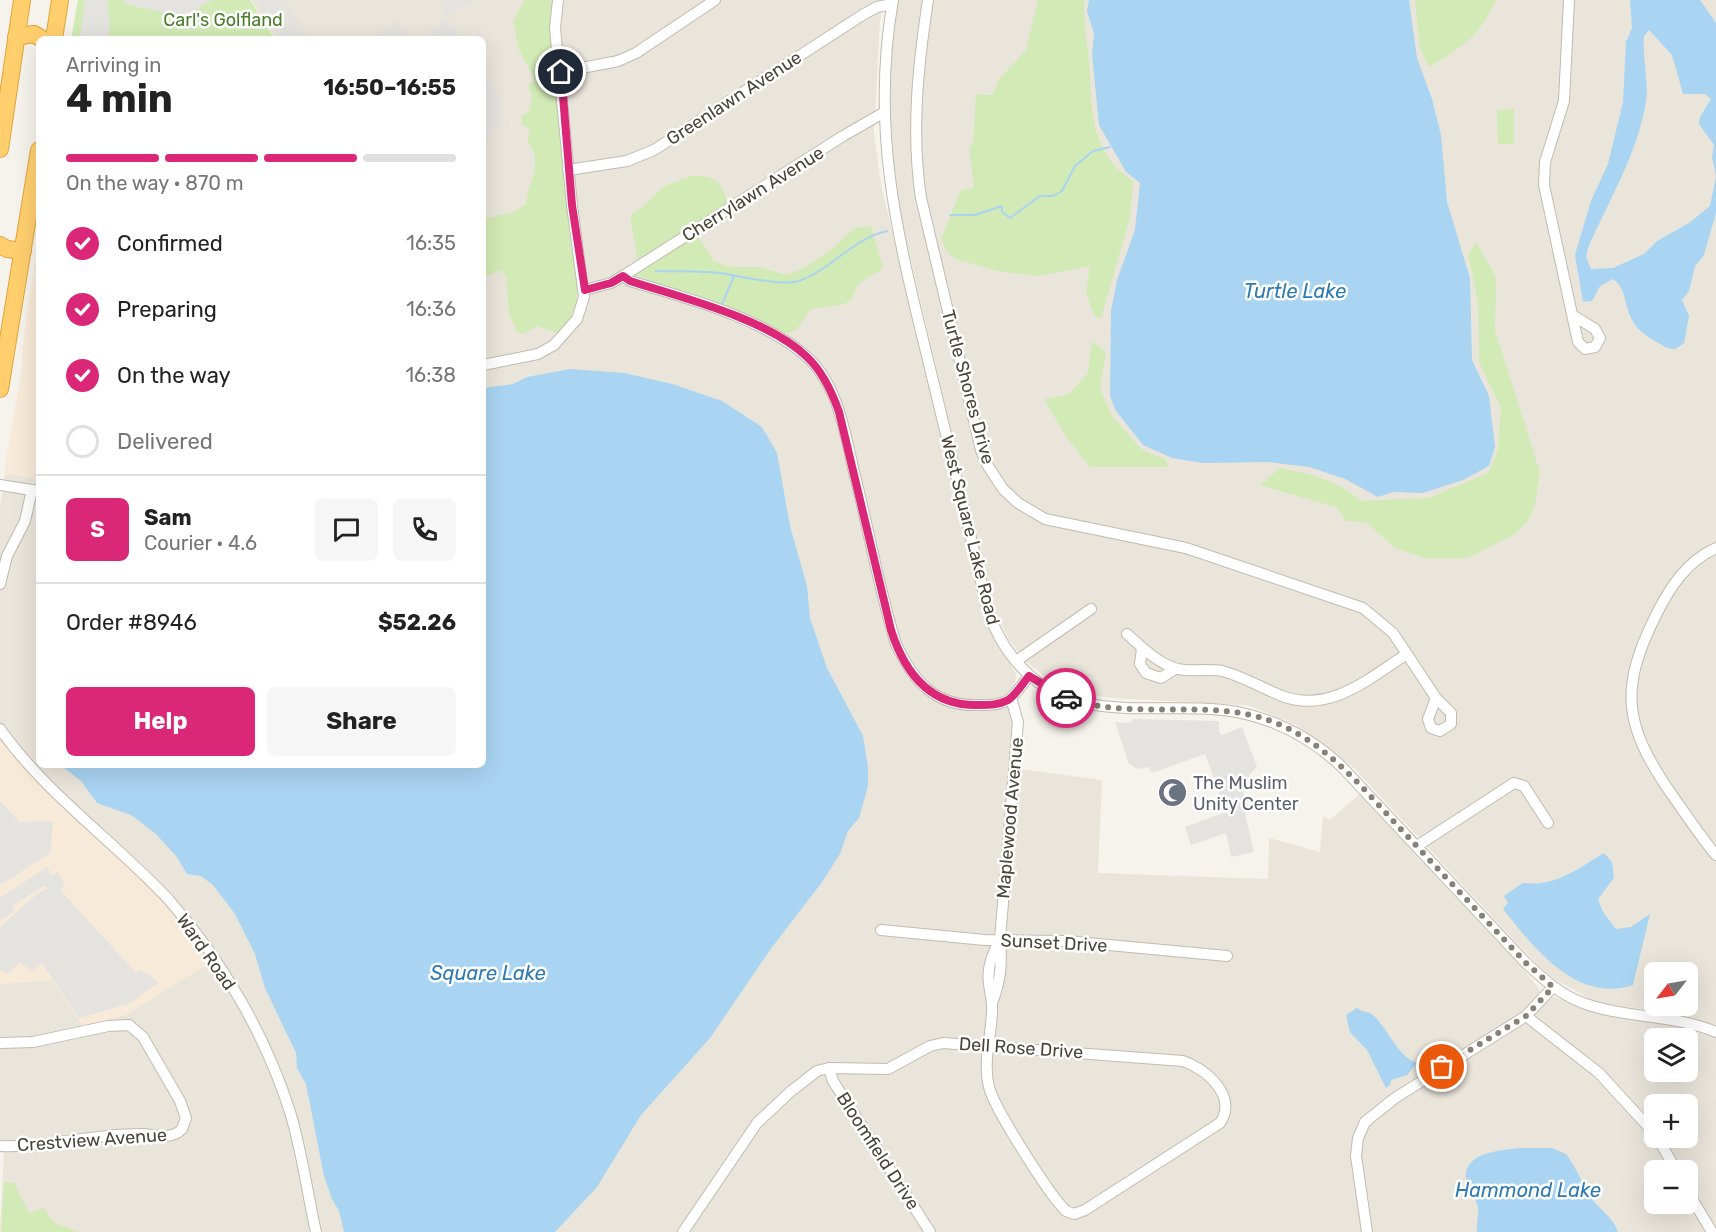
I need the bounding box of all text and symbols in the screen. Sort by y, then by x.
park label: Carl's Golfland [163,9,283,31]
pin [535,46,586,97]
street label: Greenlawn Avenue [662,46,806,150]
text: Arriving in [66,53,161,77]
icon: home [544,55,577,88]
text: 16:50–16:55 [323,74,456,101]
text: 4 min [66,76,173,122]
street label: Cherrylawn Avenue [678,141,828,247]
text: On the way · 870 m [66,171,244,195]
icon: check [66,227,99,260]
text: Confirmed [117,230,223,257]
text: 16:35 [406,231,456,255]
water label: Turtle Lake [1244,279,1346,303]
icon: check [66,293,99,326]
text: Preparing [117,296,217,323]
text: 16:36 [406,297,456,321]
street label: Turtle Shores Drive [937,307,999,467]
icon: check [66,359,99,392]
text: On the way [117,362,231,389]
text: 16:38 [406,363,456,387]
text: Delivered [117,428,213,455]
street label: West Square Lake Road [936,433,1004,627]
button: chat [315,498,378,561]
button: phone [393,498,456,561]
text: Sam [144,504,192,531]
text: S [90,516,105,543]
text: Courier · 4.6 [144,531,257,555]
text: Order #8946 [66,609,197,636]
text: $52.26 [378,609,456,636]
courier [1036,668,1096,728]
icon: car [1050,682,1083,715]
button: Help [66,687,255,756]
button: Share [267,687,456,756]
street label: Maplewood Avenue [992,736,1028,900]
place label: The Muslim Unity Center [1193,772,1299,815]
mosque icon: The Muslim Unity Center [1156,777,1188,809]
street label: Ward Road [172,909,240,995]
street label: Sunset Drive [1000,929,1108,957]
water label: Square Lake [430,961,546,985]
north arrow [1644,962,1698,1016]
map controls [1644,962,1698,1214]
button: layers [1644,1028,1698,1082]
street label: Dell Rose Drive [958,1033,1084,1063]
pin [1416,1041,1467,1092]
icon: bag [1425,1050,1458,1083]
street label: Bloomfield Drive [832,1088,924,1214]
button: + [1644,1094,1698,1148]
street label: Crestview Avenue [16,1124,168,1156]
button: − [1644,1160,1698,1214]
water label: Hammond Lake [1455,1178,1601,1202]

